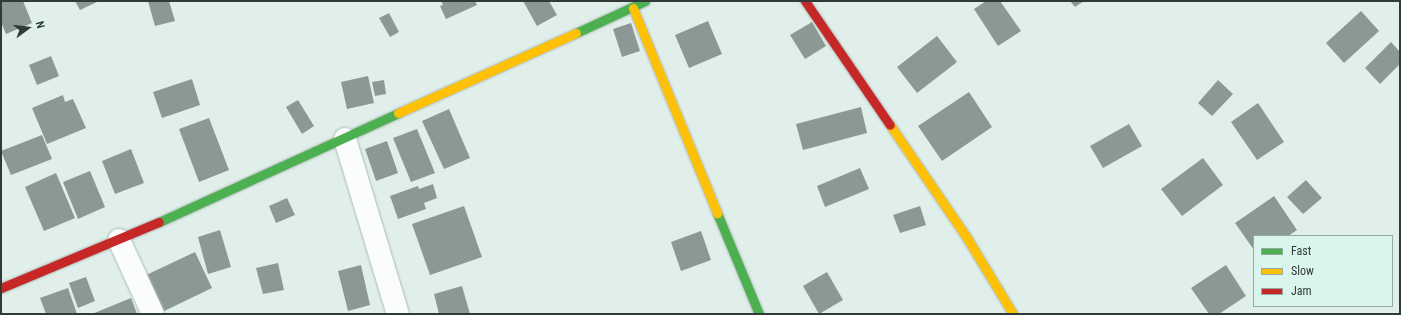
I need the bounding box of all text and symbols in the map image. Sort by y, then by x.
north arrow [8,8,48,48]
text: N [33,20,47,30]
legend [1253,235,1393,307]
text: Fast [1291,244,1311,258]
text: Slow [1291,264,1314,278]
text: Jam [1291,284,1312,298]

